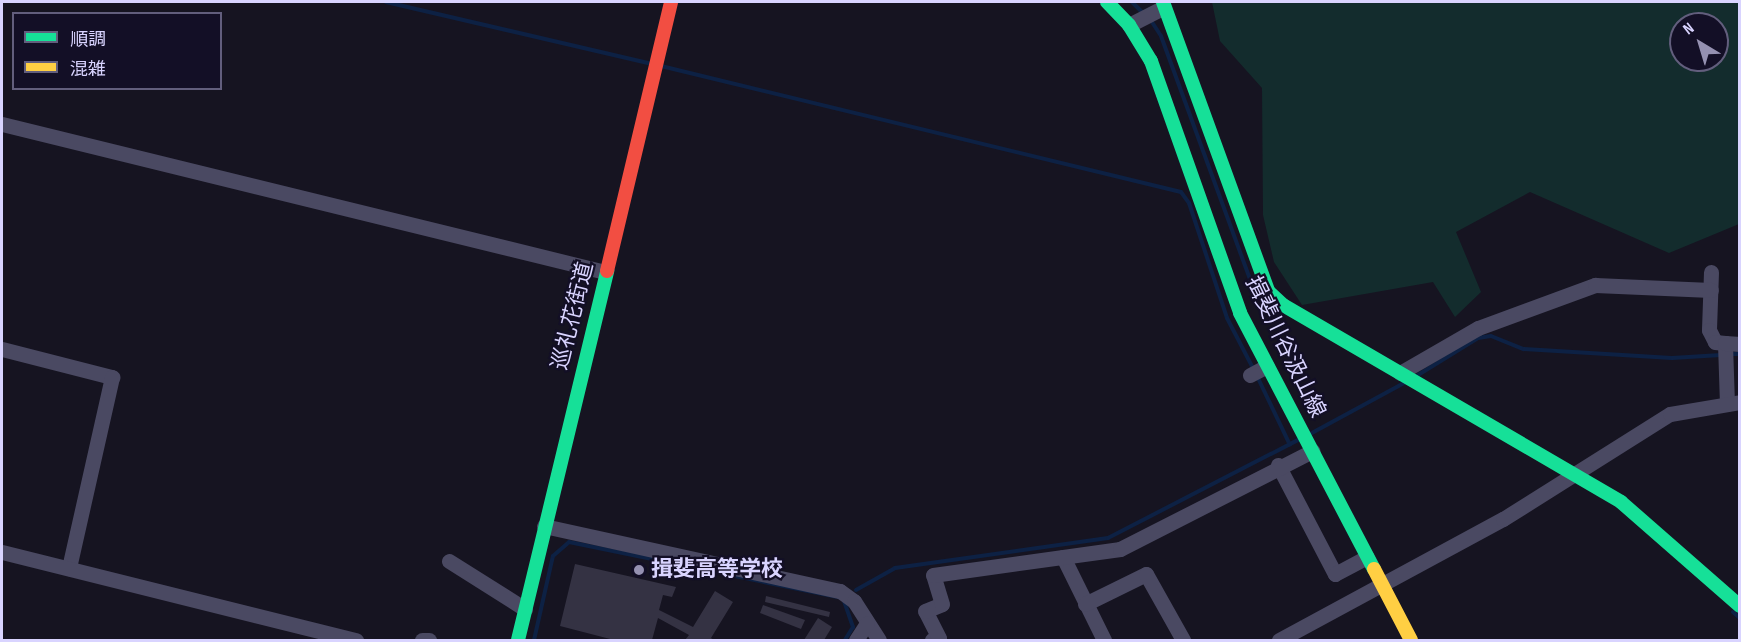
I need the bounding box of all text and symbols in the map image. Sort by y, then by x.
legend [12,12,222,90]
north arrow [1669,12,1729,72]
text: N [1680,19,1698,39]
text: 順調 [70,29,106,50]
text: 混雑 [70,59,106,80]
street label: 巡礼花街道 [547,259,599,373]
street label: 揖斐川谷汲山線 [1239,272,1331,422]
place label: 揖斐高等学校 [651,557,783,583]
marker: 揖斐高等学校 [632,563,646,577]

